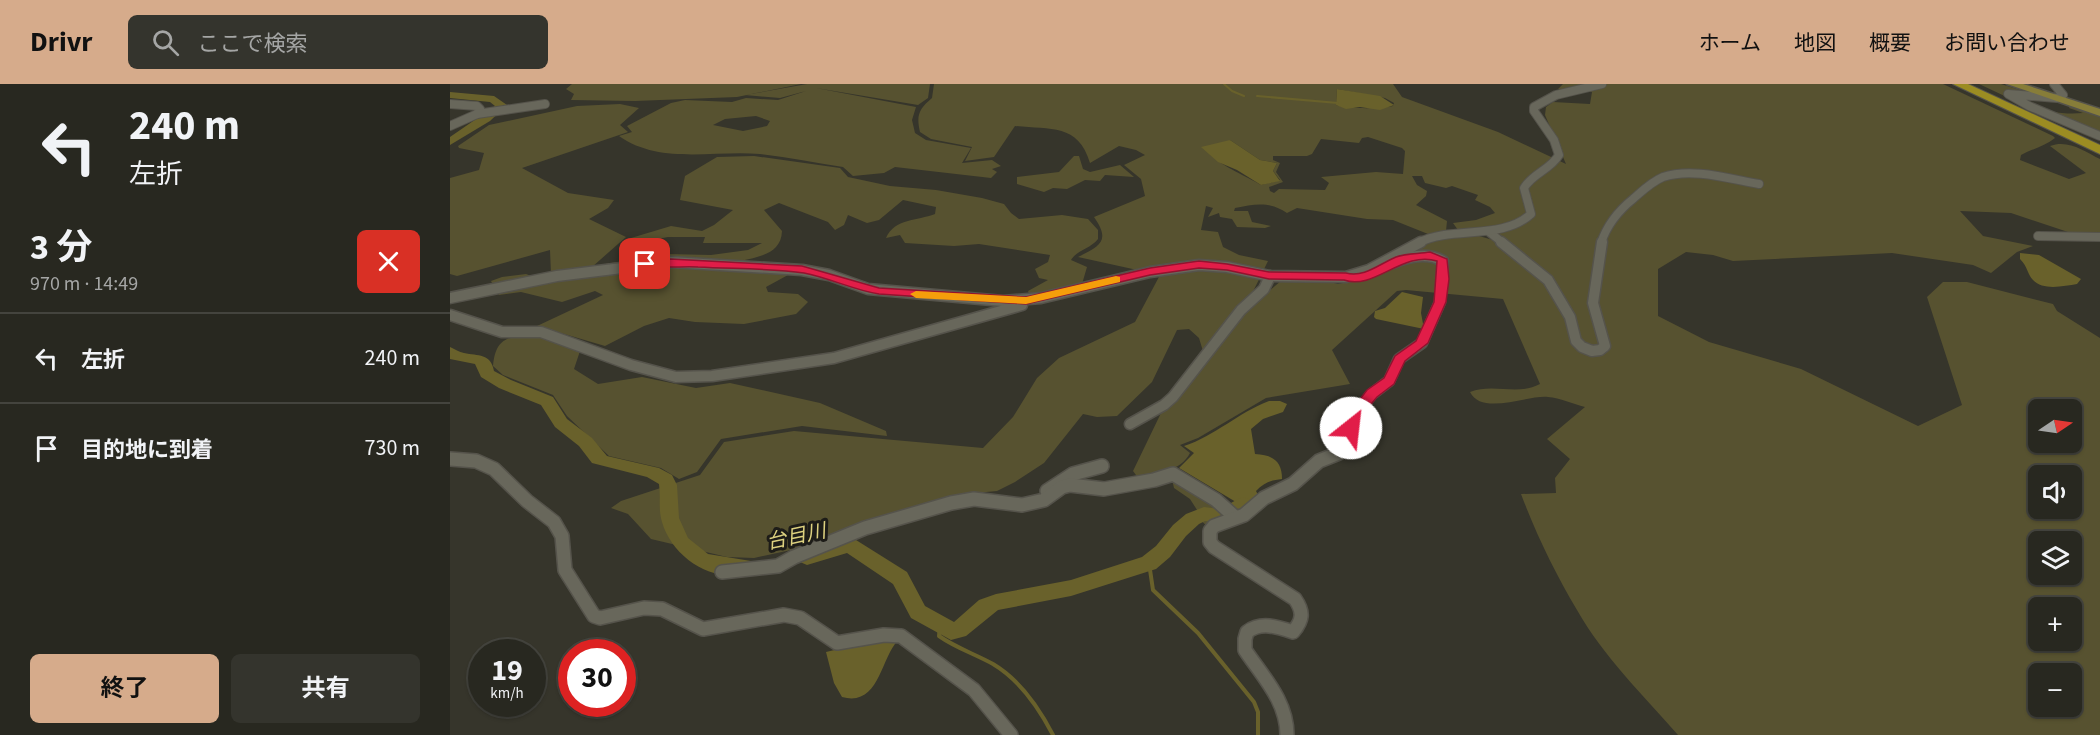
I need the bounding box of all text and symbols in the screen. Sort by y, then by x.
search box [128,15,548,69]
text: Drivr [30,22,92,62]
icon: search [149,26,182,59]
text: ここで検索 [197,28,307,60]
text: ホーム [1699,28,1761,58]
text: 地図 [1794,28,1836,58]
text: 概要 [1869,28,1911,58]
text: お問い合わせ [1944,28,2070,58]
text: 240 m [129,96,240,156]
icon: left [30,108,108,186]
text: 左折 [129,155,183,194]
text: 3 分 [30,222,92,273]
button: close [357,230,420,293]
pin [619,238,670,289]
icon: arrive [628,247,661,280]
text: 970 m · 14:49 [30,270,138,298]
icon: left [30,342,63,375]
text: 240 m [365,342,420,374]
text: 左折 [81,344,125,376]
position arrow [1319,396,1383,460]
north arrow [2028,399,2082,453]
map controls [2028,399,2082,717]
icon: arrive [30,432,63,465]
text: 730 m [365,432,420,464]
text: 目的地に到着 [81,434,213,466]
button: sound [2028,465,2082,519]
water label: 台目川 [764,517,830,557]
button: layers [2028,531,2082,585]
button: + [2028,597,2082,651]
speed limit sign: 30 [558,639,636,717]
text: 19 [491,649,523,692]
button: 終了 [30,654,219,723]
button: 共有 [231,654,420,723]
button: − [2028,663,2082,717]
text: km/h [490,683,524,704]

